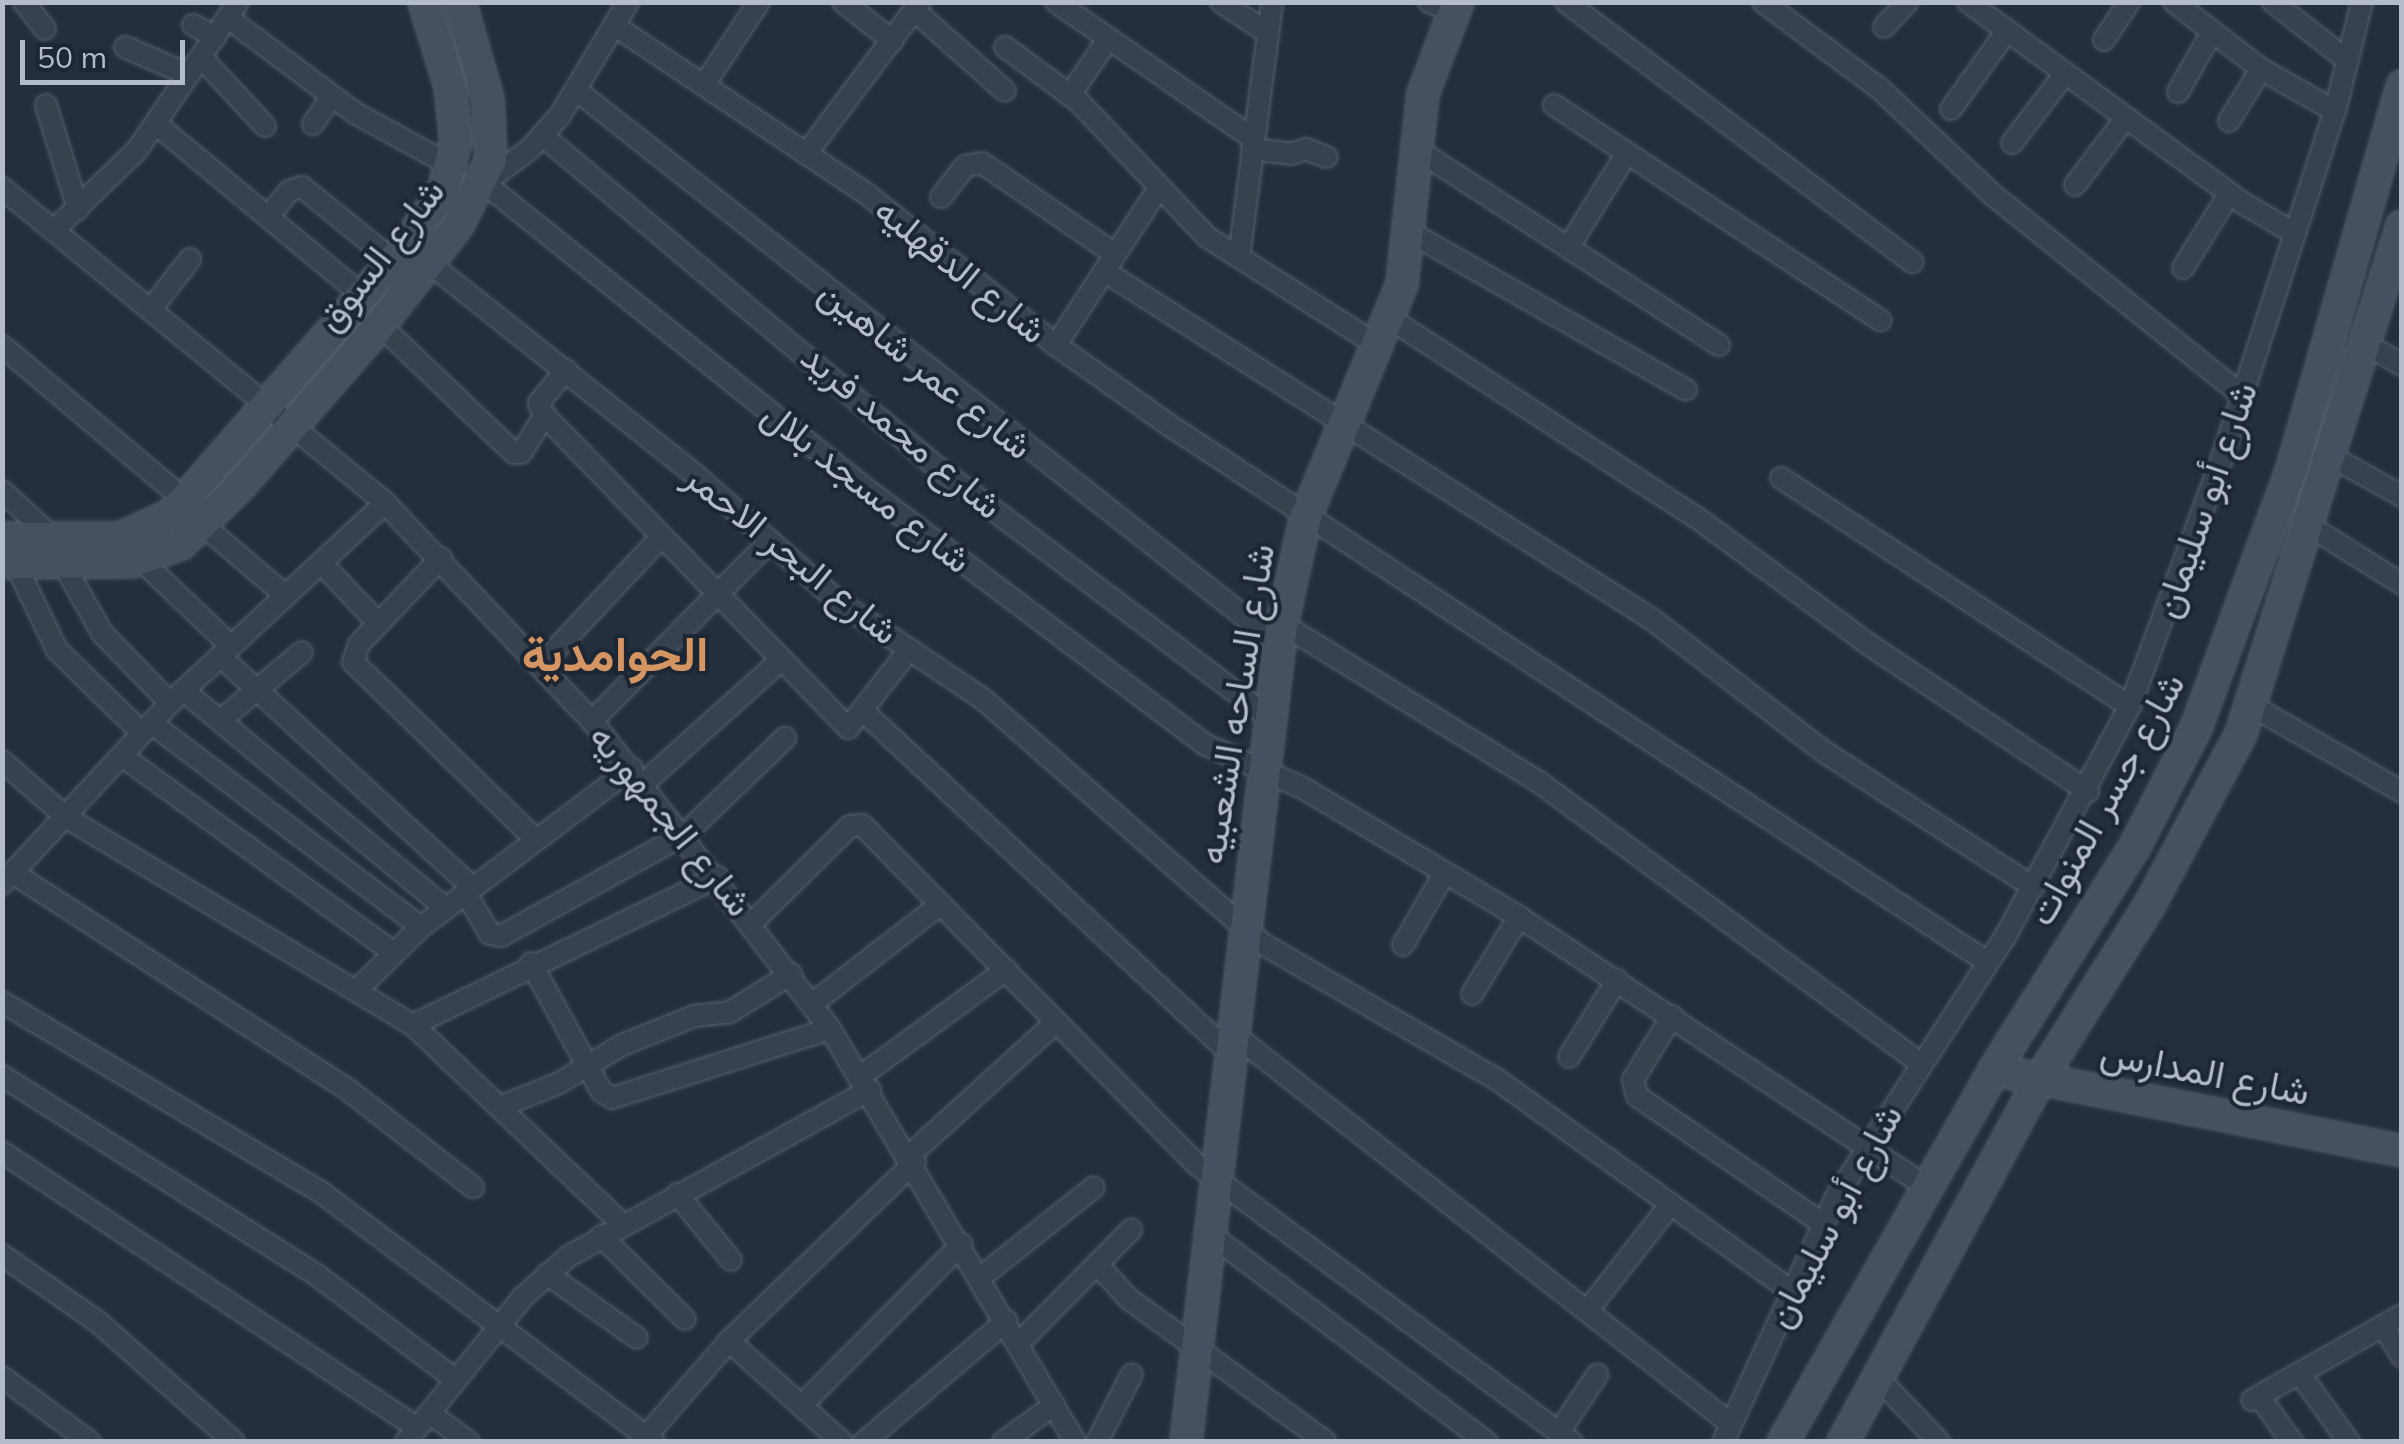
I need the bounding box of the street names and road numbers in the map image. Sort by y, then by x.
street label: شارع السوق [306,169,454,341]
street label: شارع الدقهليه [866,187,1056,353]
street label: شارع عمر شاهين [810,269,1042,469]
street label: شارع محمد فريد [792,334,1012,528]
street label: شارع أبو سليمان [2143,376,2267,624]
street label: شارع مسجد بلال [753,391,981,583]
street label: شارع البحر الاحمر [676,454,908,654]
street label: شارع الساحه الشعبيه [1188,541,1284,867]
street label: شارع جسر المنوات [2018,665,2194,933]
street label: شارع الجمهوريه [580,715,762,925]
street label: شارع المدارس [2097,1029,2313,1115]
street label: شارع أبو سليمان [1756,1096,1912,1336]

